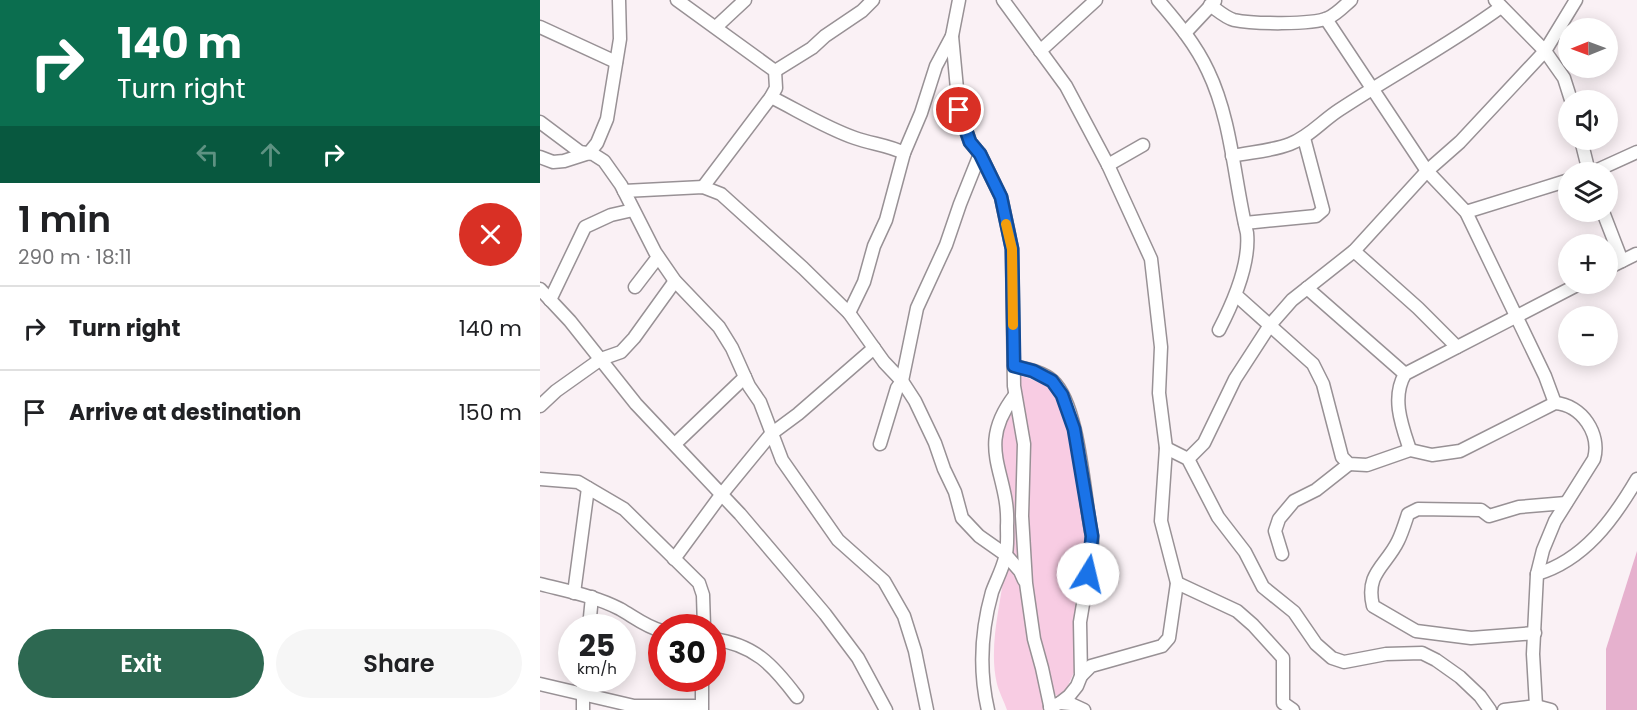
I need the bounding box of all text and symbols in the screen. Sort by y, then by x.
text: 140 m [117,14,242,73]
north arrow [1558,18,1618,78]
map controls [1558,18,1618,366]
icon: right [18,24,96,102]
text: Turn right [117,70,246,107]
pin [933,84,984,135]
button: sound [1558,90,1618,150]
icon: arrive [942,93,975,126]
icon: left [191,138,224,171]
icon: ahead [254,138,287,171]
icon: right [317,138,350,171]
button: layers [1558,162,1618,222]
text: 1 min [18,194,111,245]
button: close [459,203,522,266]
button: + [1558,234,1618,294]
text: 290 m · 18:11 [18,243,132,271]
button: − [1558,306,1618,366]
icon: right [18,312,51,345]
text: Turn right [69,313,180,344]
text: 140 m [459,313,522,344]
icon: arrive [18,396,51,429]
text: Arrive at destination [69,397,301,428]
text: 150 m [459,397,522,428]
position arrow [1056,542,1120,606]
speed limit sign: 30 [648,614,726,692]
text: 25 [579,624,615,667]
button: Exit [18,629,264,698]
button: Share [276,629,522,698]
text: km/h [577,658,617,679]

